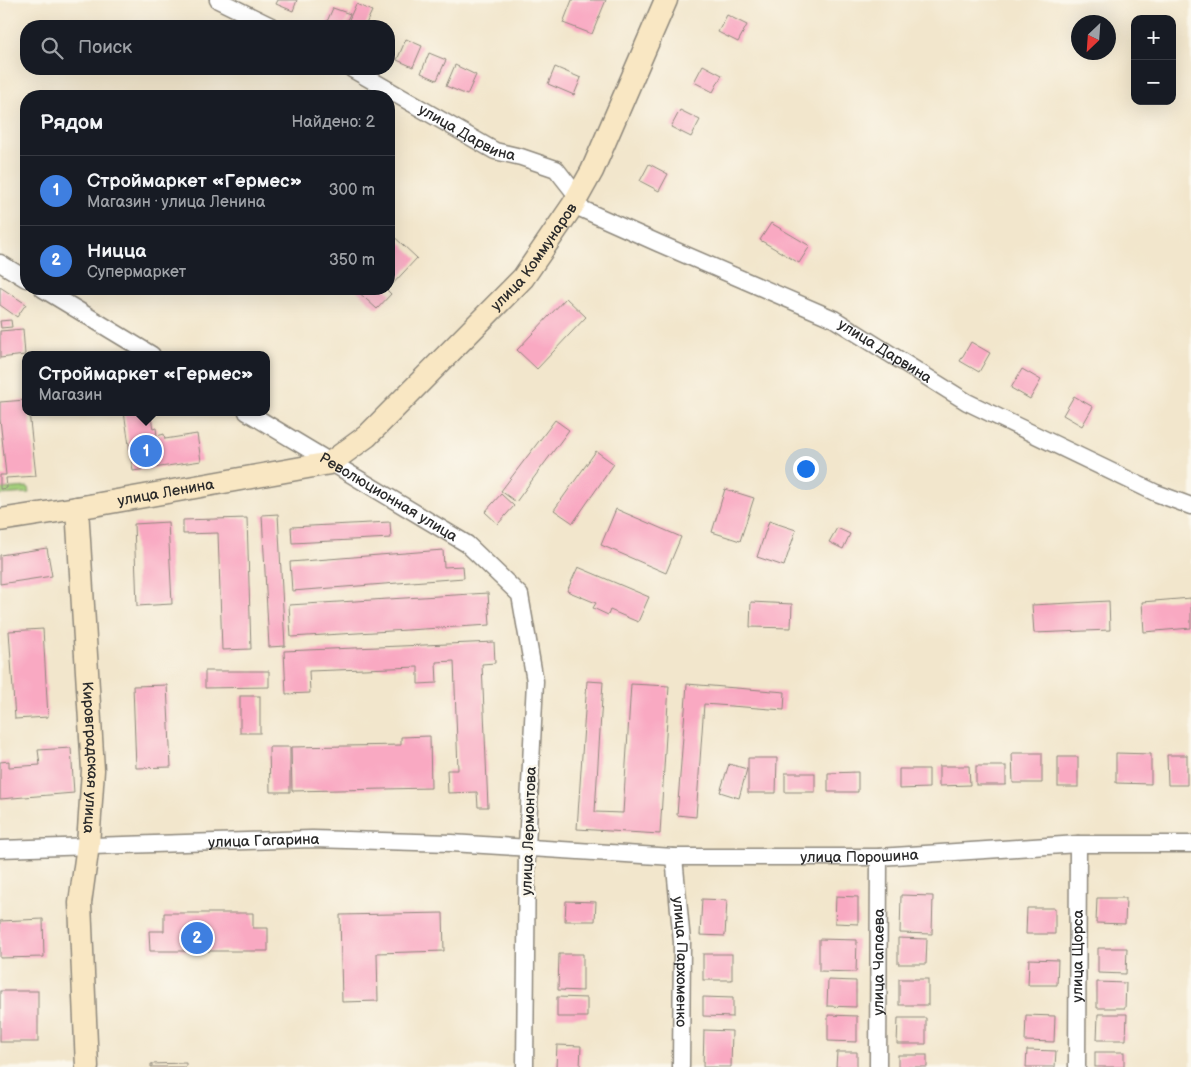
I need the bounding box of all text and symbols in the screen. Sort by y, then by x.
north arrow [1071,15,1116,60]
map controls [1131,15,1176,105]
button: + [1131,15,1176,60]
search box [20,20,395,75]
icon: search [38,34,66,62]
text: Поиск [78,36,132,59]
button: − [1131,60,1176,105]
street label: улица Дарвина [415,100,517,165]
text: Рядом [40,110,103,135]
text: Найдено: 2 [291,113,375,132]
text: Строймаркет «Гермес» [87,170,302,193]
text: 1 [53,181,59,200]
text: 300 m [329,181,375,200]
text: Магазин · улица Ленина [87,193,265,212]
street label: улица Коммунаров [486,199,581,315]
text: Ницца [87,240,146,263]
text: 2 [51,251,61,270]
text: 350 m [329,251,375,270]
text: Супермаркет [87,263,186,282]
street label: улица Дарвина [835,314,936,387]
popup [22,351,270,416]
text: Строймаркет «Гермес» [38,363,254,386]
text: Магазин [38,386,102,405]
pin: 1 [130,432,162,470]
street label: Революционная улица [316,448,461,546]
your location [793,456,819,482]
street label: улица Ленина [116,474,216,510]
street label: Кировградская улица [78,681,103,834]
street label: улица Лермонтова [517,766,541,896]
street label: улица Гагарина [208,829,320,852]
street label: улица Порошина [800,845,919,867]
street label: улица Пархоменко [668,896,692,1027]
street label: улица Чапаева [869,908,888,1016]
street label: улица Щорса [1068,909,1087,1002]
pin: 2 [181,919,213,957]

